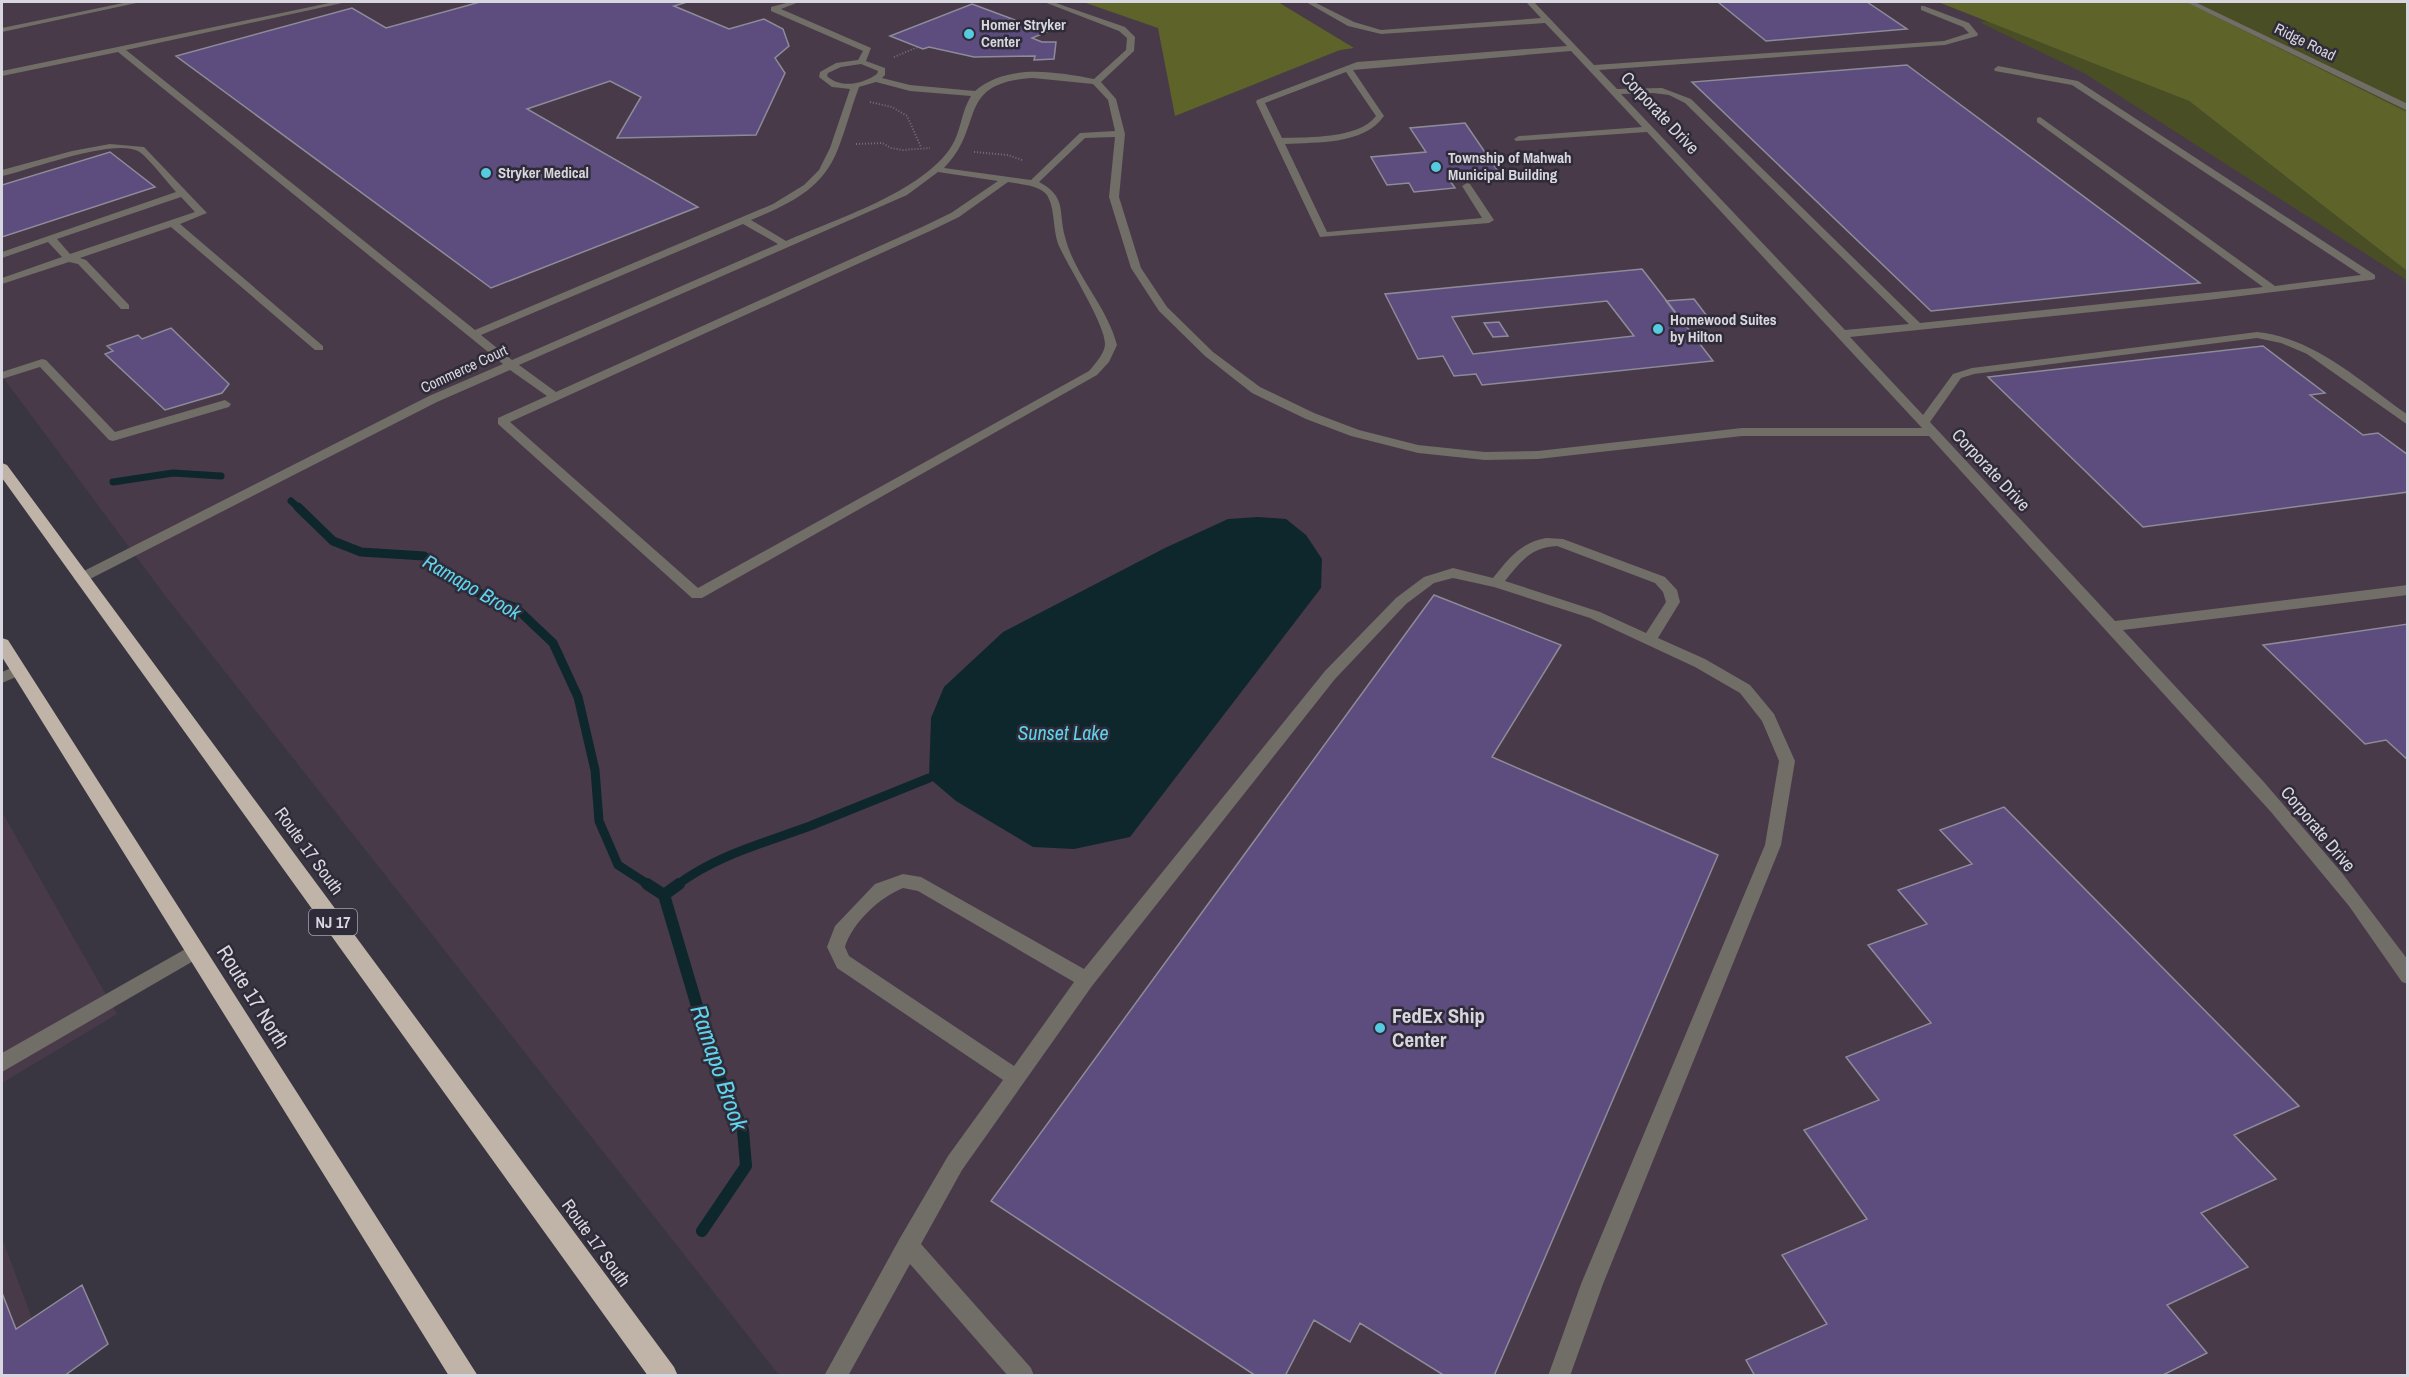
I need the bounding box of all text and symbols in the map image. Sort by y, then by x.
place label: Homer Stryker Center [981,14,1066,52]
street label: Ridge Road [2271,18,2339,65]
marker: Homer Stryker Center [962,27,976,41]
street label: Corporate Drive [1615,66,1705,160]
place label: Township of Mahwah Municipal Building [1448,147,1571,185]
marker: Township of Mahwah Municipal Building [1429,160,1443,174]
place label: Stryker Medical [498,162,589,183]
marker: Stryker Medical [479,166,493,180]
place label: Homewood Suites by Hilton [1670,309,1777,347]
marker: Homewood Suites by Hilton [1651,322,1665,336]
street label: Commerce Court [417,339,511,398]
street label: Corporate Drive [1946,423,2036,517]
water label: Ramapo Brook [418,548,527,626]
water label: Sunset Lake [1017,719,1109,746]
street label: Corporate Drive [2275,780,2362,877]
street label: Route 17 South [269,802,350,900]
road number: NJ 17 [309,909,357,935]
street label: Route 17 North [210,940,297,1054]
water label: Ramapo Brook [683,1000,757,1136]
place label: FedEx Ship Center [1392,1001,1485,1054]
marker: FedEx Ship Center [1373,1021,1387,1035]
street label: Route 17 South [556,1194,637,1292]

